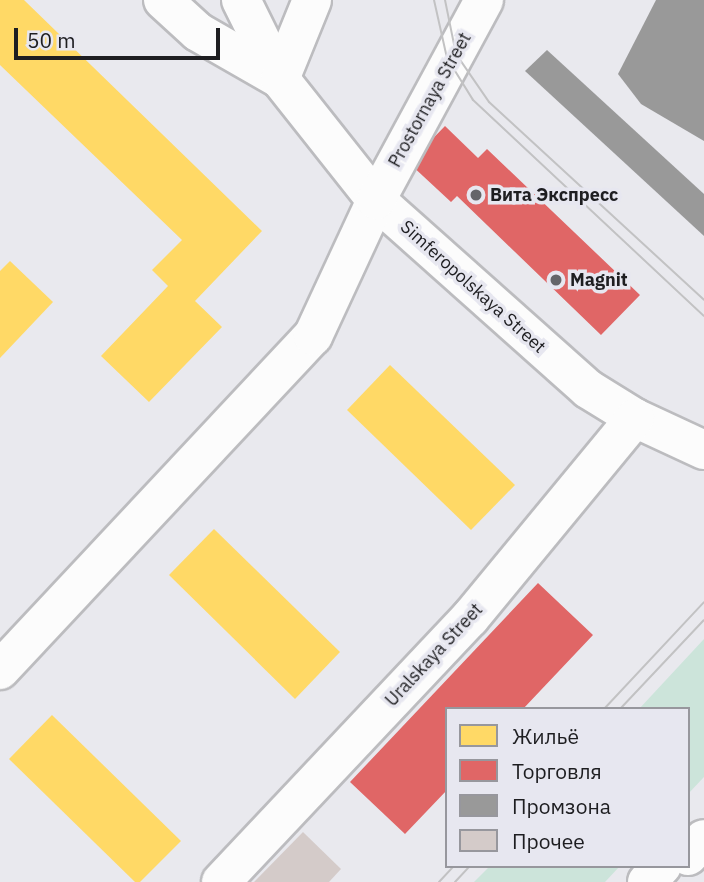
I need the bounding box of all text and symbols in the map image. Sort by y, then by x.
scale bar [18,14,224,58]
text: 50 m [27,26,76,54]
street label: Prostornaya Street [384,29,476,171]
place label: Вита Экспресс [490,184,618,206]
marker: Вита Экспресс [468,187,484,203]
street label: Simferopolskaya Street [396,216,550,358]
place label: Magnit [570,269,628,291]
marker: Magnit [548,272,564,288]
street label: Uralskaya Street [381,599,487,711]
legend [445,707,690,868]
text: Жильё [512,722,579,750]
text: Торговля [512,757,602,785]
text: Промзона [512,792,611,820]
text: Прочее [512,827,585,855]

